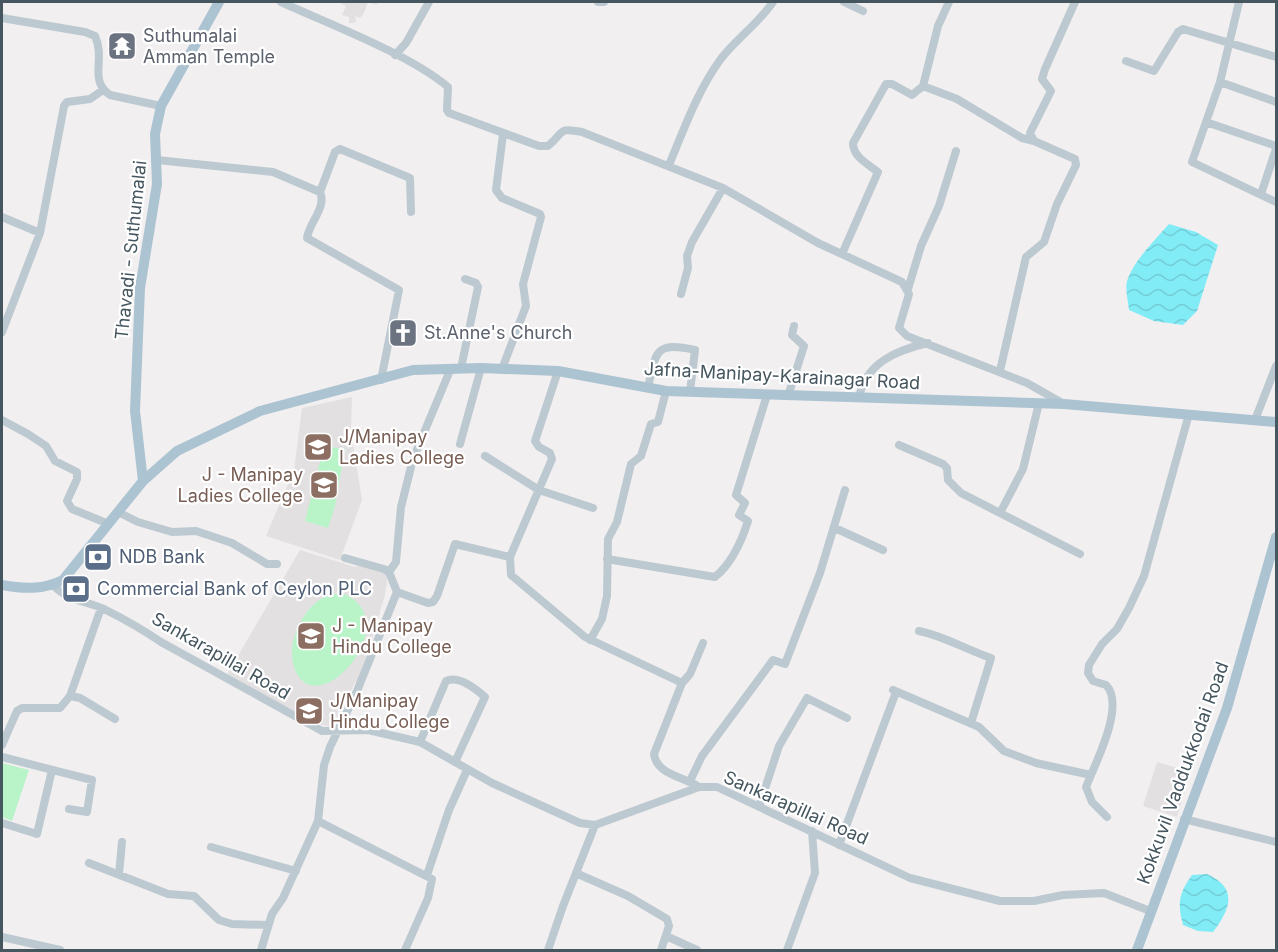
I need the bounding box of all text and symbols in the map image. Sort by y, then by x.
place label: Suthumalai Amman Temple [143,25,275,67]
temple icon: Suthumalai Amman Temple [106,30,138,62]
street label: Thavadi - Suthumalai [111,159,150,341]
church icon: St.Anne's Church [387,317,419,349]
place label: St.Anne's Church [424,322,572,343]
street label: Jafna-Manipay-Karainagar Road [643,358,921,393]
place label: J/Manipay Ladies College [339,426,464,468]
school or university icon: J/Manipay Ladies College [302,431,334,463]
place label: J - Manipay Ladies College [178,464,303,506]
school or university icon: J - Manipay Ladies College [308,469,340,501]
bank icon: NDB Bank [82,541,114,573]
place label: NDB Bank [119,546,205,567]
bank icon: Commercial Bank of Ceylon PLC [60,573,92,605]
place label: Commercial Bank of Ceylon PLC [97,578,372,599]
street label: Sankarapillai Road [148,607,294,704]
place label: J - Manipay Hindu College [332,615,452,657]
school or university icon: J - Manipay Hindu College [295,620,327,652]
street label: Kokkuvil Vaddukkodai Road [1132,659,1233,887]
place label: J/Manipay Hindu College [330,690,450,732]
school or university icon: J/Manipay Hindu College [293,695,325,727]
street label: Sankarapillai Road [721,766,872,849]

